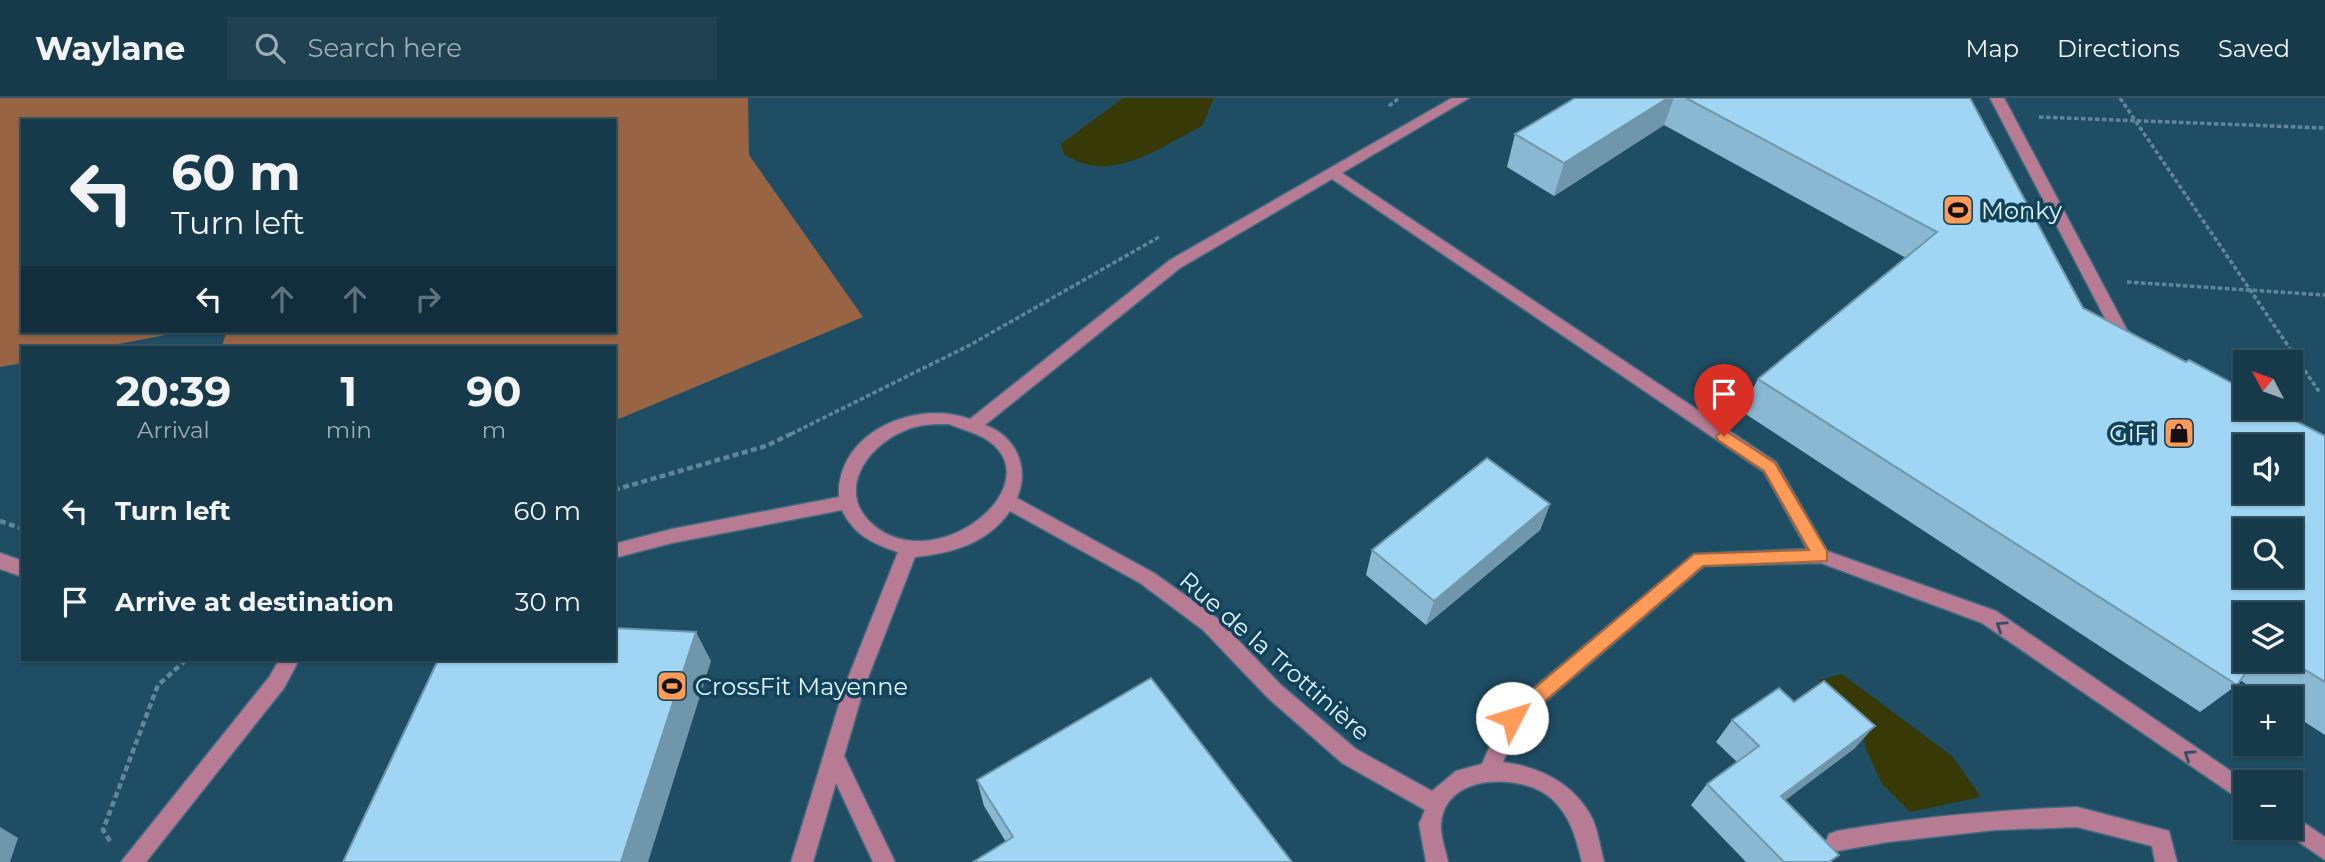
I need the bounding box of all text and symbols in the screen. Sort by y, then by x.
search box [227,17,717,80]
text: Waylane [35,28,185,68]
icon: search [251,29,289,67]
text: Search here [307,32,462,64]
text: Map [1966,34,2019,63]
text: Directions [2057,34,2180,63]
text: Saved [2218,34,2290,63]
text: 60 m [171,143,301,202]
icon: left [56,147,147,238]
sports icon: Monky [1941,193,1975,227]
place label: Monky [1981,196,2062,225]
text: Turn left [171,203,305,242]
icon: left [190,280,228,318]
icon: ahead [263,280,301,318]
icon: ahead [336,280,374,318]
icon: right [409,280,447,318]
north arrow [2233,350,2303,420]
map controls [2233,350,2303,840]
pin [1694,364,1754,436]
text: 20:39 [115,365,231,417]
text: 1 [341,365,357,417]
text: 90 [466,365,522,417]
icon: arrive [1705,375,1743,413]
text: Arrival [137,416,210,444]
text: min [326,416,372,444]
text: m [482,416,506,444]
shop icon: GiFi [2162,416,2196,450]
place label: GiFi [2109,419,2156,448]
button: sound [2233,434,2303,504]
icon: left [56,492,94,530]
text: Turn left [115,495,231,527]
text: 60 m [514,495,581,527]
button: search [2233,518,2303,588]
street label: Rue de la Trottinière [1174,565,1376,747]
icon: arrive [56,583,94,621]
text: Arrive at destination [115,586,394,618]
text: 30 m [515,586,581,618]
button: layers [2233,602,2303,672]
one-way arrow [1996,622,2009,634]
sports icon: CrossFit Mayenne [655,669,689,703]
place label: CrossFit Mayenne [695,672,908,701]
position arrow [1475,681,1549,755]
button: + [2233,686,2303,756]
one-way arrow [2184,750,2197,763]
button: − [2233,770,2303,840]

